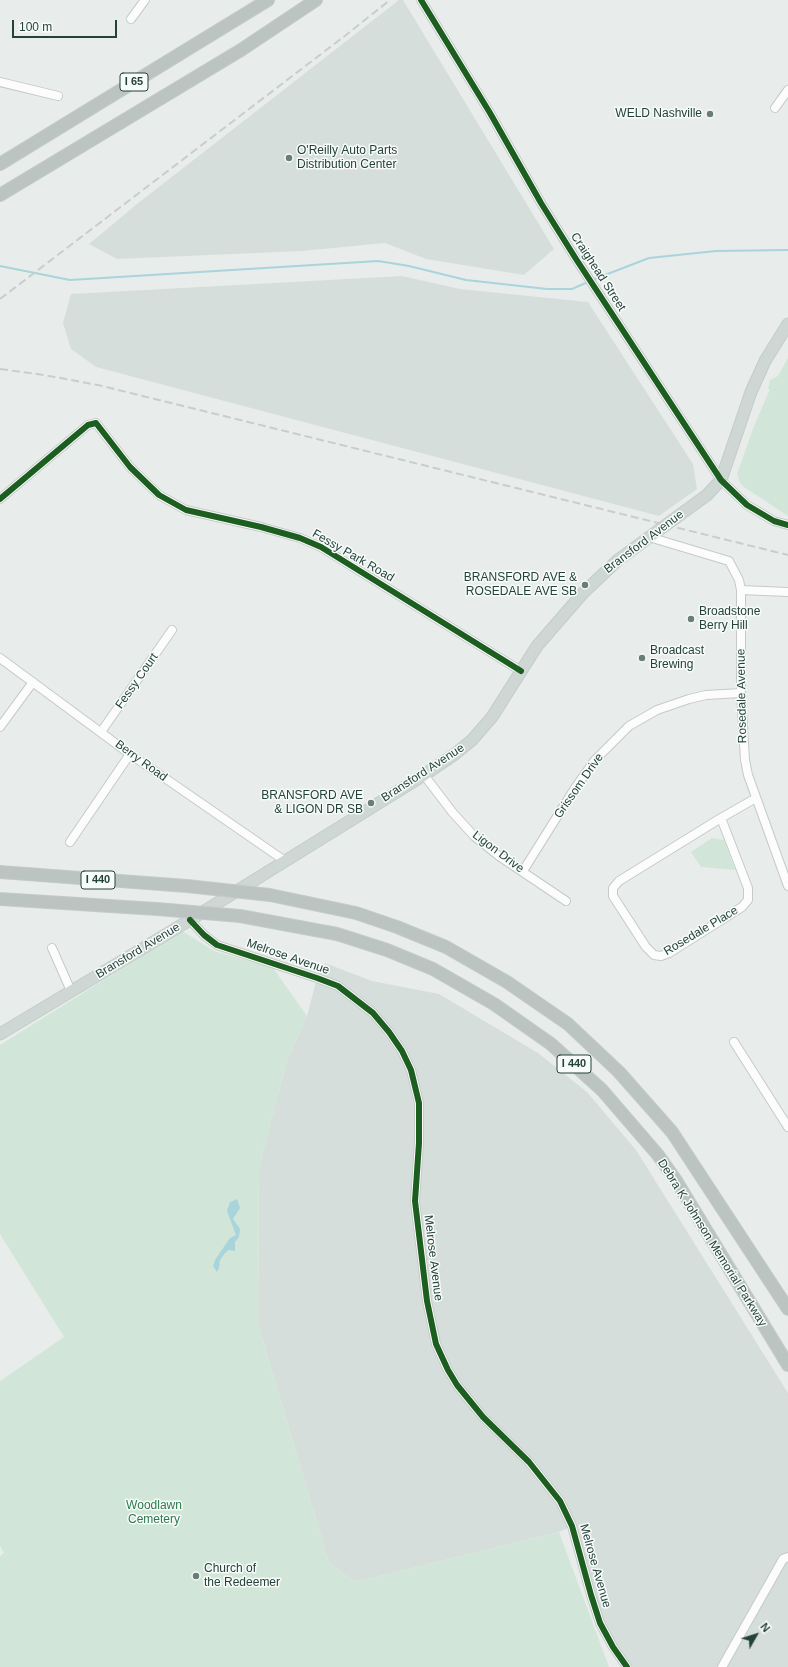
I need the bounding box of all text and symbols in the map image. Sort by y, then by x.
scale bar [14,12,119,38]
text: 100 m [19,20,52,34]
road number: I 65 [120,73,148,91]
place label: WELD Nashville [615,107,702,121]
marker: WELD Nashville [705,109,715,119]
place label: O'Reilly Auto Parts Distribution Center [297,144,397,172]
marker: O'Reilly Auto Parts Distribution Center [284,153,294,163]
street label: Craighead Street [567,230,629,314]
street label: Bransford Avenue [601,507,687,577]
street label: Fessy Park Road [310,527,396,585]
place label: BRANSFORD AVE & ROSEDALE AVE SB [464,571,577,599]
marker: BRANSFORD AVE & ROSEDALE AVE SB [580,580,590,590]
place label: Broadstone Berry Hill [699,605,760,633]
marker: Broadstone Berry Hill [686,614,696,624]
place label: Broadcast Brewing [650,644,704,672]
street label: Rosedale Avenue [734,649,750,743]
street label: Fessy Court [113,650,161,712]
marker: Broadcast Brewing [637,653,647,663]
street label: Berry Road [112,737,170,785]
street label: Bransford Avenue [379,741,467,805]
street label: Grissom Drive [551,751,607,821]
place label: BRANSFORD AVE & LIGON DR SB [261,789,363,817]
marker: BRANSFORD AVE & LIGON DR SB [366,798,376,808]
street label: Ligon Drive [469,828,527,876]
road number: I 440 [81,871,115,889]
street label: Rosedale Place [661,903,741,959]
street label: Bransford Avenue [93,920,183,982]
street label: Melrose Avenue [245,936,331,978]
road number: I 440 [557,1055,591,1073]
street label: Debra K Johnson Memorial Parkway [654,1157,770,1329]
street label: Melrose Avenue [421,1214,445,1302]
park label: Woodlawn Cemetery [126,1499,182,1527]
street label: Melrose Avenue [576,1522,614,1610]
place label: Church of the Redeemer [204,1562,280,1590]
marker: Church of the Redeemer [191,1571,201,1581]
north arrow [736,1615,776,1655]
text: N [758,1621,772,1634]

